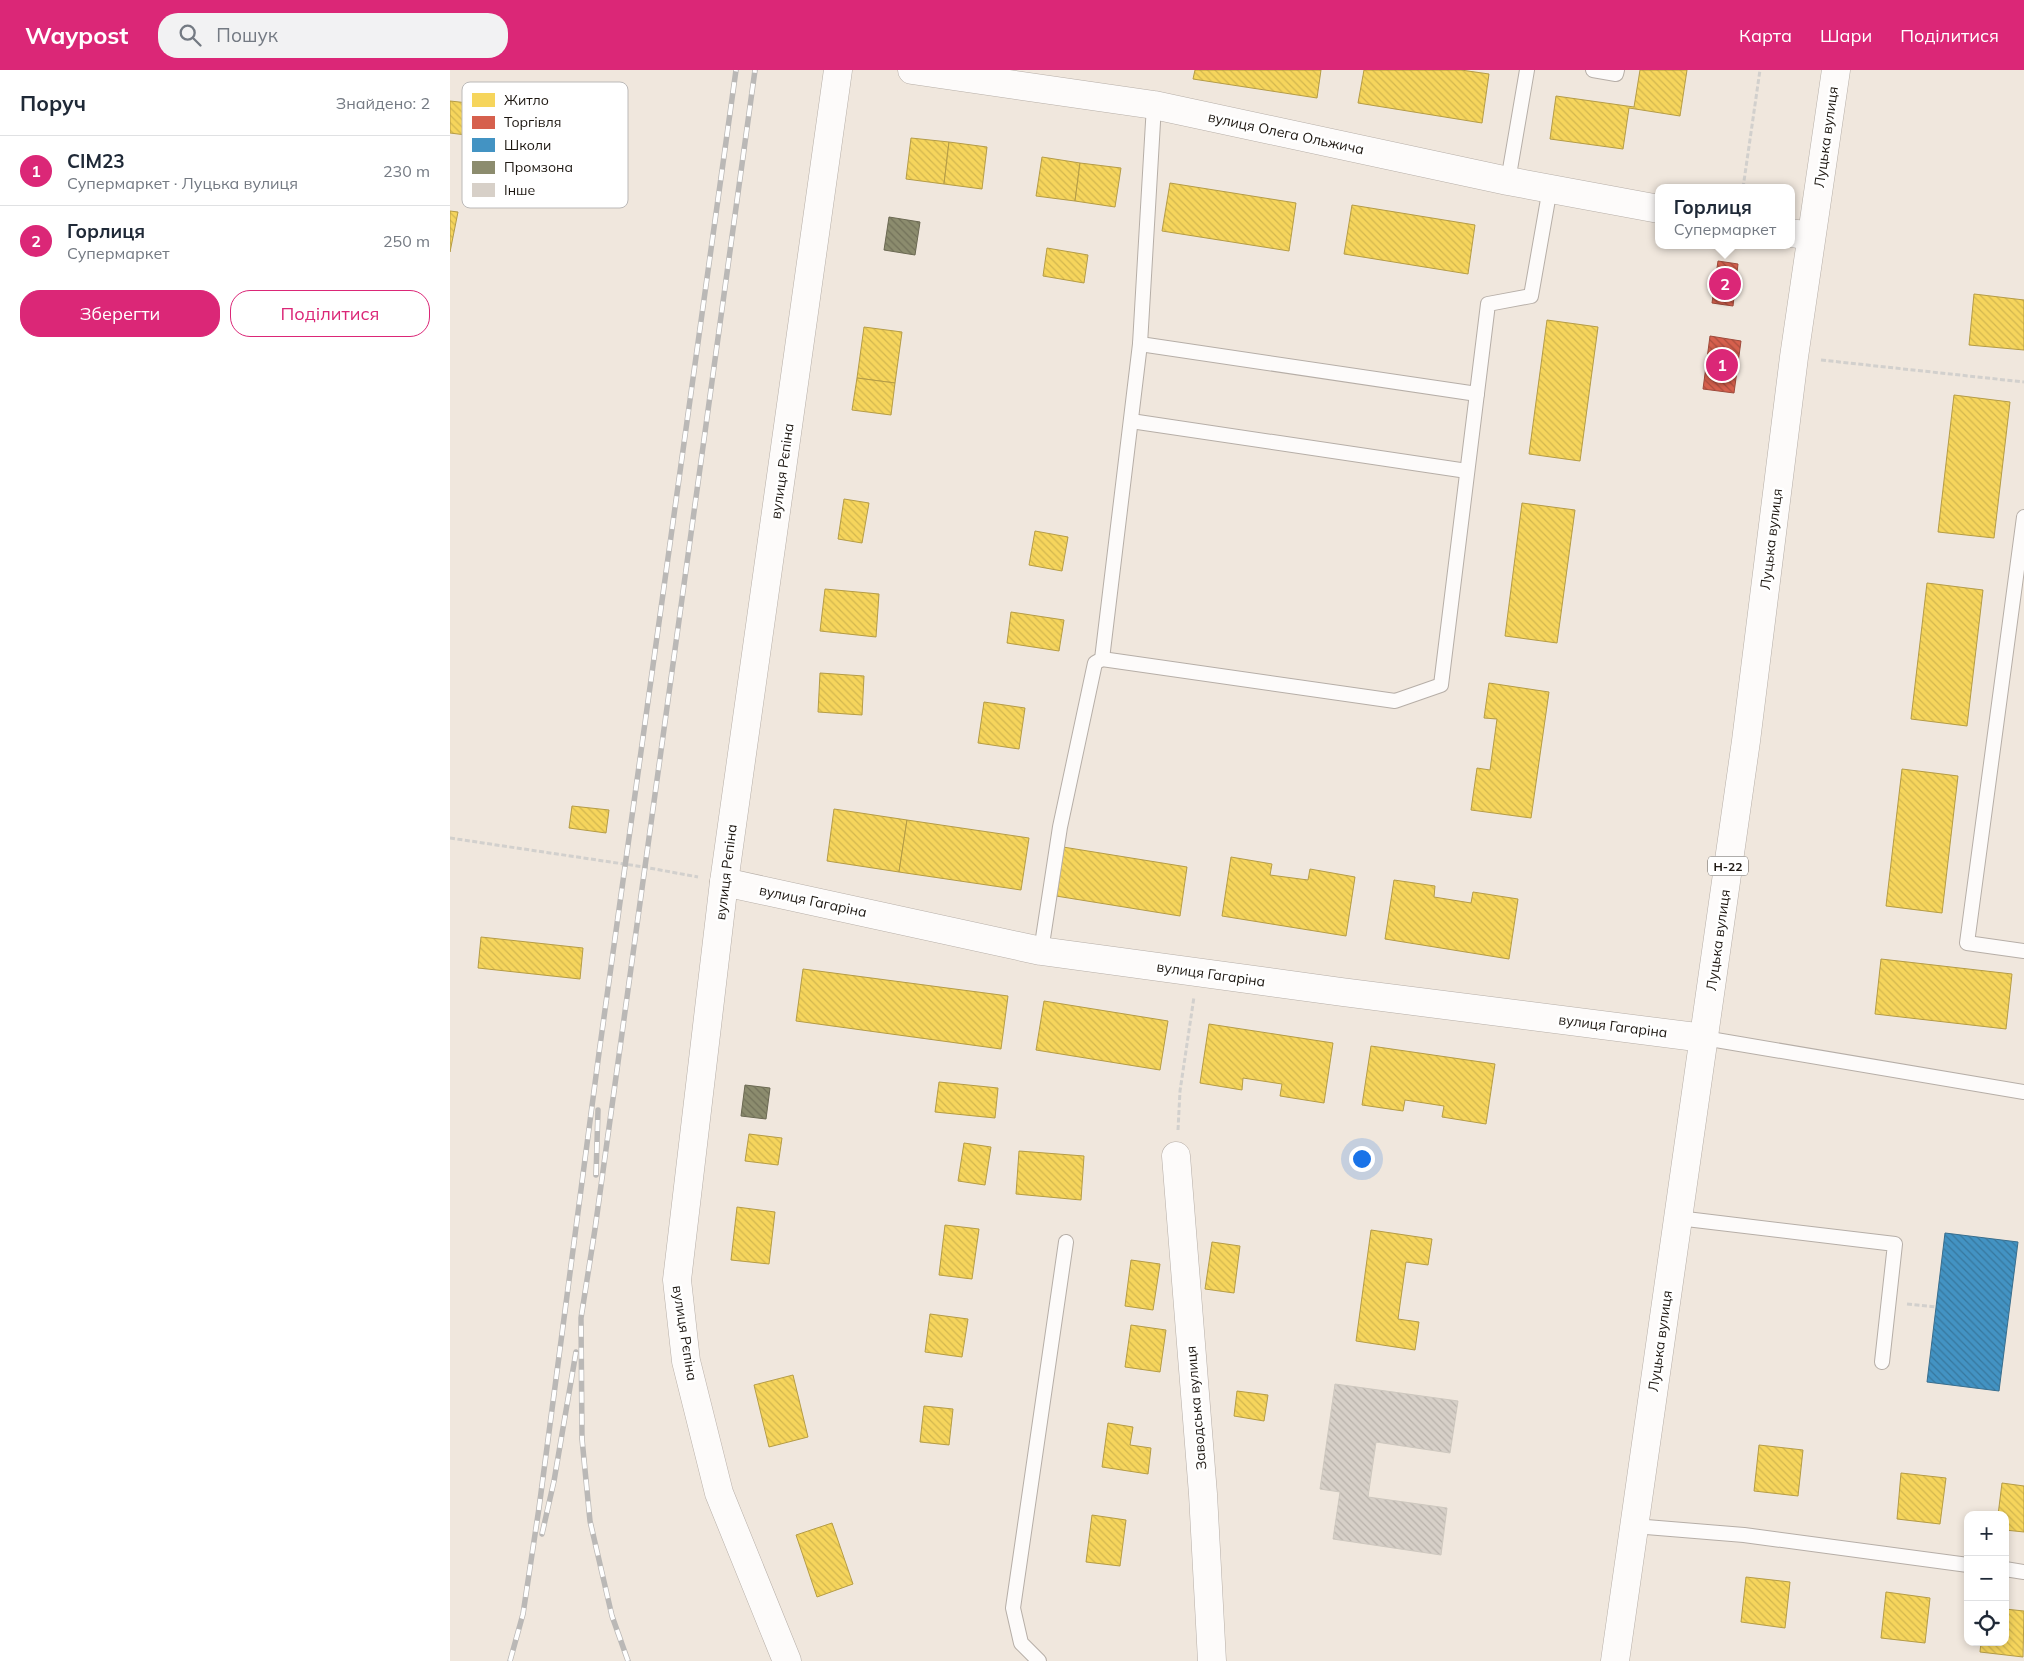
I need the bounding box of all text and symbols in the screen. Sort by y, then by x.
search box [158,13,508,58]
text: Waypost [25,20,128,50]
icon: search [176,21,204,49]
text: Пошук [216,23,278,47]
text: Карта [1739,24,1792,47]
text: Шари [1820,24,1872,47]
text: Поділитися [1900,24,1999,47]
legend [462,82,628,208]
street label: Луцька вулиця [1810,85,1842,189]
text: Поруч [20,90,86,116]
text: Житло [504,91,549,109]
text: Знайдено: 2 [336,93,430,113]
street label: вулиця Олега Ольжича [1206,108,1366,158]
text: Торгівля [504,113,561,131]
text: Школи [504,136,551,154]
text: СІМ23 [67,149,125,173]
text: Промзона [504,158,573,176]
text: 1 [31,161,41,181]
text: 230 m [383,161,430,181]
text: Супермаркет · Луцька вулиця [67,173,298,193]
text: Інше [504,181,535,199]
popup [1655,184,1795,249]
text: Горлиця [1674,195,1752,219]
text: Горлиця [67,219,145,243]
text: Супермаркет [1674,219,1776,239]
text: 2 [31,231,41,251]
text: 250 m [383,231,430,251]
text: Супермаркет [67,243,170,263]
pin: 2 [1709,265,1741,303]
button: Зберегти [20,290,220,337]
button: Поділитися [230,290,430,337]
pin: 1 [1706,346,1738,384]
street label: вулиця Рєпіна [766,422,798,520]
street label: Луцька вулиця [1756,487,1786,591]
street label: вулиця Рєпіна [711,823,741,921]
road number: Н-22 [1708,856,1748,876]
street label: вулиця Гагаріна [758,881,868,921]
street label: Луцька вулиця [1702,888,1734,992]
street label: вулиця Гагаріна [1156,957,1266,991]
street label: вулиця Гагаріна [1558,1010,1668,1042]
your location [1349,1146,1375,1172]
street label: вулиця Рєпіна [669,1284,701,1382]
street label: Луцька вулиця [1644,1289,1676,1393]
street label: Заводська вулиця [1182,1345,1210,1471]
map controls [1964,1511,2009,1646]
button: + [1964,1511,2009,1556]
button: − [1964,1556,2009,1601]
button: locate [1964,1601,2009,1646]

